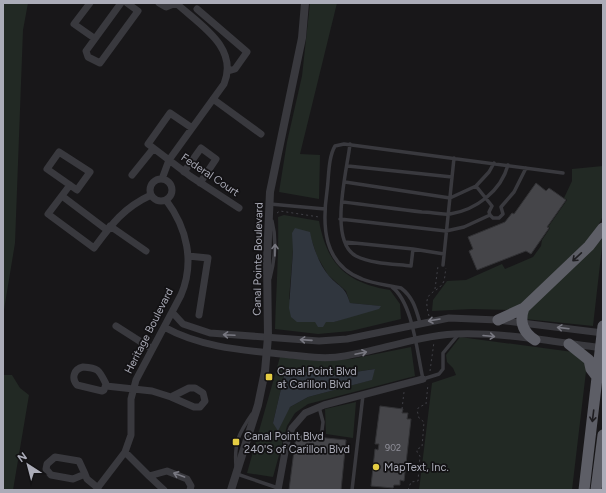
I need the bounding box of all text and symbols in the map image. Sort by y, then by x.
street label: Federal Court [179,151,241,199]
street label: Canal Pointe Boulevard [251,202,265,316]
one-way arrow [271,244,278,257]
one-way arrow [572,252,582,262]
street label: Heritage Boulevard [122,286,176,376]
one-way arrow [428,316,441,324]
one-way arrow [557,324,570,332]
one-way arrow [223,331,236,339]
one-way arrow [482,332,495,339]
one-way arrow [300,337,313,344]
one-way arrow [354,348,367,356]
place label: Canal Point Blvd at Carillon Blvd [277,365,357,391]
marker: Canal Point Blvd at Carillon Blvd [264,372,274,382]
one-way arrow [589,409,596,422]
place label: Canal Point Blvd 240'S of Carillon Blvd [244,430,350,456]
marker: Canal Point Blvd 240'S of Carillon Blvd [231,437,241,447]
house number: 902 [385,442,401,453]
north arrow [8,445,48,485]
text: N [15,450,30,465]
place label: MapText, Inc. [384,461,449,474]
marker: MapText, Inc. [371,462,381,472]
one-way arrow [173,471,185,479]

